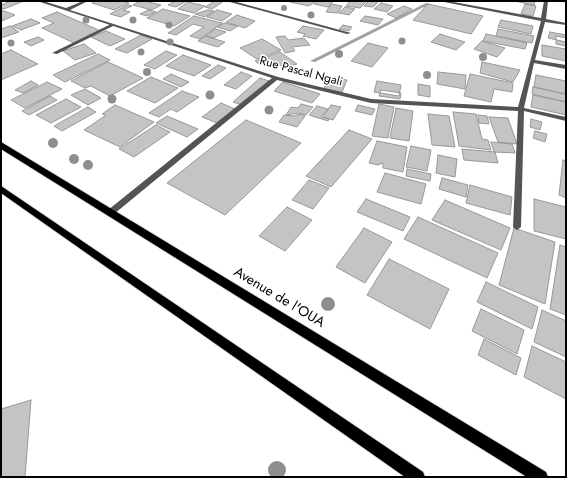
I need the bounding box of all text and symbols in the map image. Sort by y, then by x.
street label: Rue Pascal Ngali [258,54,344,90]
street label: Avenue de l'OUA [231,264,327,332]

